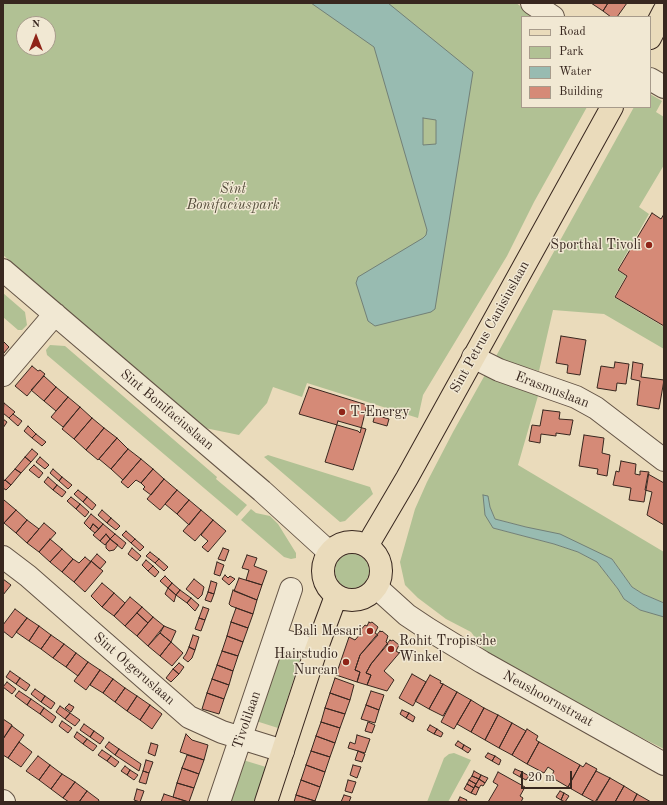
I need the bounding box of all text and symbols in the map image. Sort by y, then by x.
north arrow [16,16,56,56]
legend [521,16,651,108]
text: N [32,19,40,30]
text: Road [559,26,586,38]
text: Park [559,46,584,58]
text: Water [559,66,591,78]
text: Building [559,86,603,98]
park label: Sint Bonifaciuspark [186,181,280,214]
place label: Sporthal Tivoli [550,237,641,253]
marker: Sporthal Tivoli [644,240,654,250]
street label: Sint Petrus Canisiuslaan [447,258,533,396]
street label: Sint Bonifaciuslaan [117,366,217,454]
street label: Erasmuslaan [512,368,592,412]
place label: T-Energy [350,404,410,420]
marker: T-Energy [337,407,347,417]
place label: Bali Mesari [293,623,362,639]
marker: Bali Mesari [365,626,375,636]
street label: Sint Otgeruslaan [90,629,178,709]
place label: Rohit Tropische Winkel [399,633,496,666]
marker: Rohit Tropische Winkel [386,644,396,654]
place label: Hairstudio Nurcan [274,646,338,678]
marker: Hairstudio Nurcan [341,657,351,667]
street label: Neushoornstraat [500,667,596,731]
street label: Tivolilaan [229,689,265,751]
scale bar [523,763,574,789]
text: 20 m [528,772,555,784]

